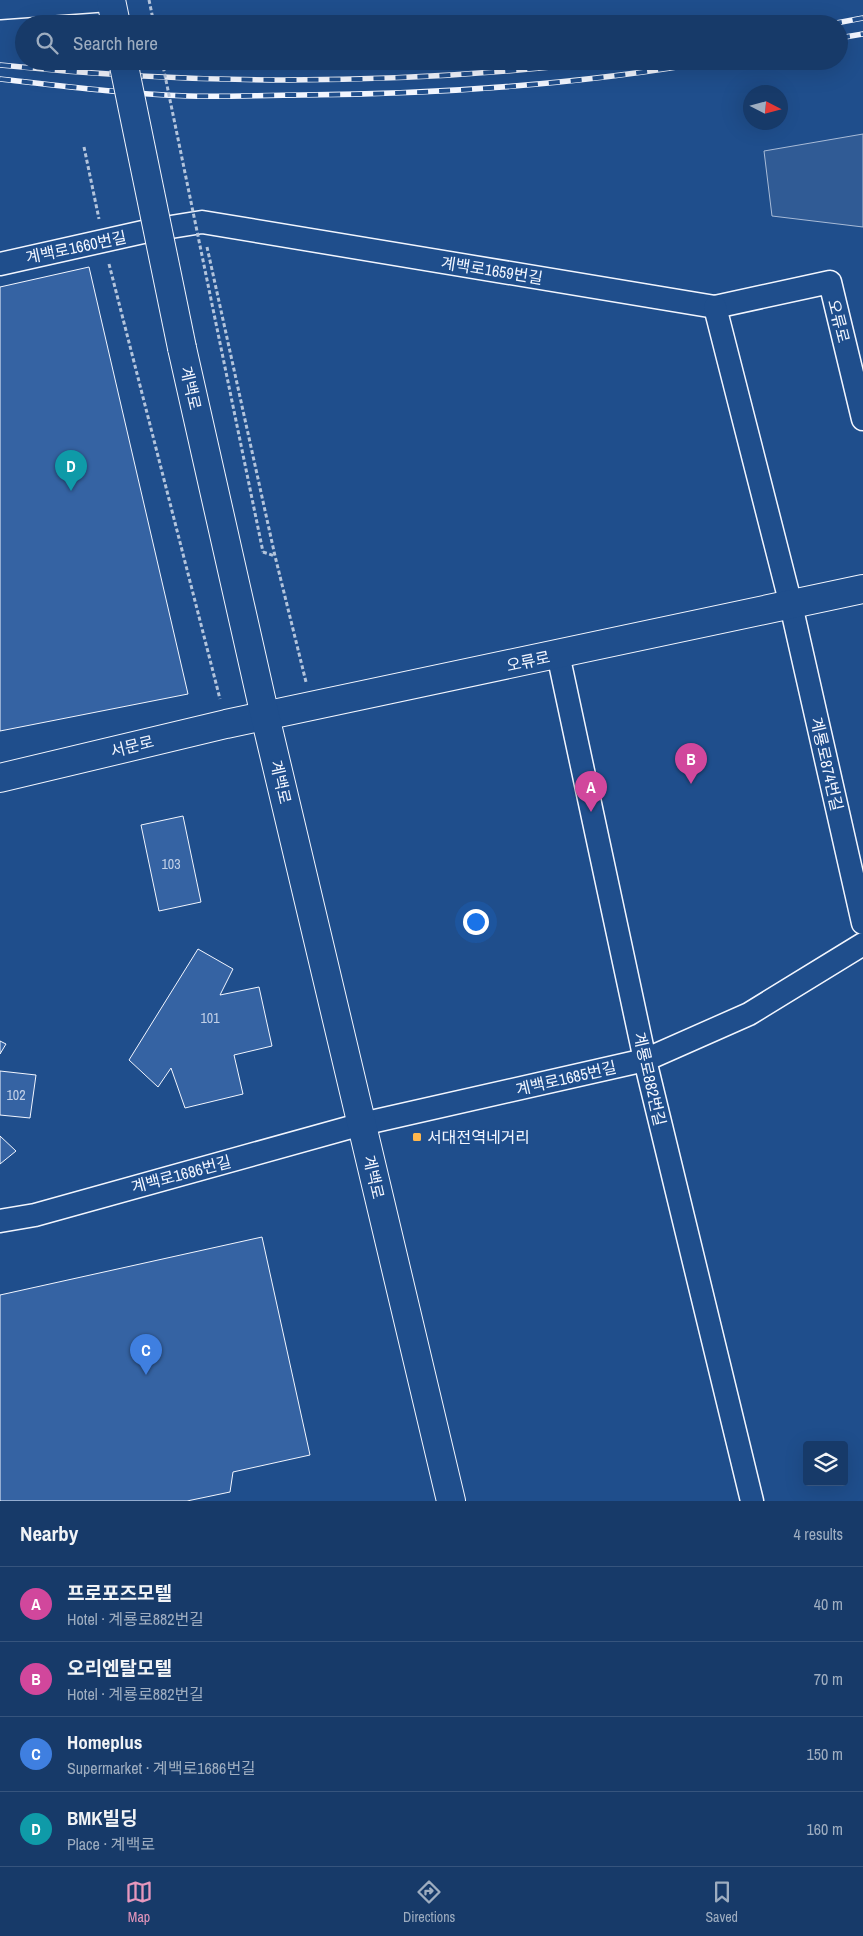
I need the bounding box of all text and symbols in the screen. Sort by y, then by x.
search box [15,15,848,70]
icon: search [33,29,61,57]
text: Search here [73,30,158,56]
north arrow [743,85,788,130]
street label: 계백로1660번길 [23,226,129,268]
street label: 계백로1659번길 [440,251,544,289]
street label: 오류로 [823,297,855,345]
street label: 계백로 [175,364,207,412]
pin: D [55,450,87,491]
street label: 오류로 [504,646,552,676]
street label: 계룡로874번길 [806,715,848,813]
street label: 서문로 [108,730,156,762]
pin: B [675,743,707,784]
street label: 계백로 [265,758,297,806]
pin: A [575,771,607,812]
house number: 103 [161,855,181,873]
your location [463,909,489,935]
house number: 101 [200,1009,220,1027]
street label: 계룡로882번길 [629,1030,671,1128]
street label: 계백로1685번길 [513,1056,619,1100]
house number: 102 [6,1086,26,1104]
place label: 서대전역네거리 [427,1126,530,1148]
marker: 서대전역네거리 [411,1131,423,1143]
street label: 계백로1686번길 [129,1150,233,1198]
street label: 계백로 [358,1153,390,1201]
pin: C [130,1334,162,1375]
map controls [803,1441,848,1486]
button: layers [803,1441,848,1486]
text: Nearby [20,1519,78,1548]
text: 4 results [793,1523,843,1545]
text: 프로포즈모텔 [67,1580,172,1606]
text: A [31,1593,41,1615]
text: 40 m [814,1593,843,1615]
text: Hotel · 계룡로882번길 [67,1608,204,1630]
text: 오리엔탈모텔 [67,1655,172,1681]
text: B [31,1668,41,1690]
text: 70 m [814,1668,843,1690]
text: Hotel · 계룡로882번길 [67,1683,204,1705]
text: Homeplus [67,1729,142,1755]
text: C [31,1743,41,1765]
text: 150 m [807,1743,843,1765]
text: Supermarket · 계백로1686번길 [67,1757,256,1779]
text: BMK빌딩 [67,1805,137,1831]
text: D [31,1818,41,1840]
text: 160 m [807,1818,843,1840]
text: Place · 계백로 [67,1833,155,1855]
tab: Map [125,1878,153,1926]
tab: Directions [403,1878,455,1926]
tab: Saved [705,1878,738,1926]

